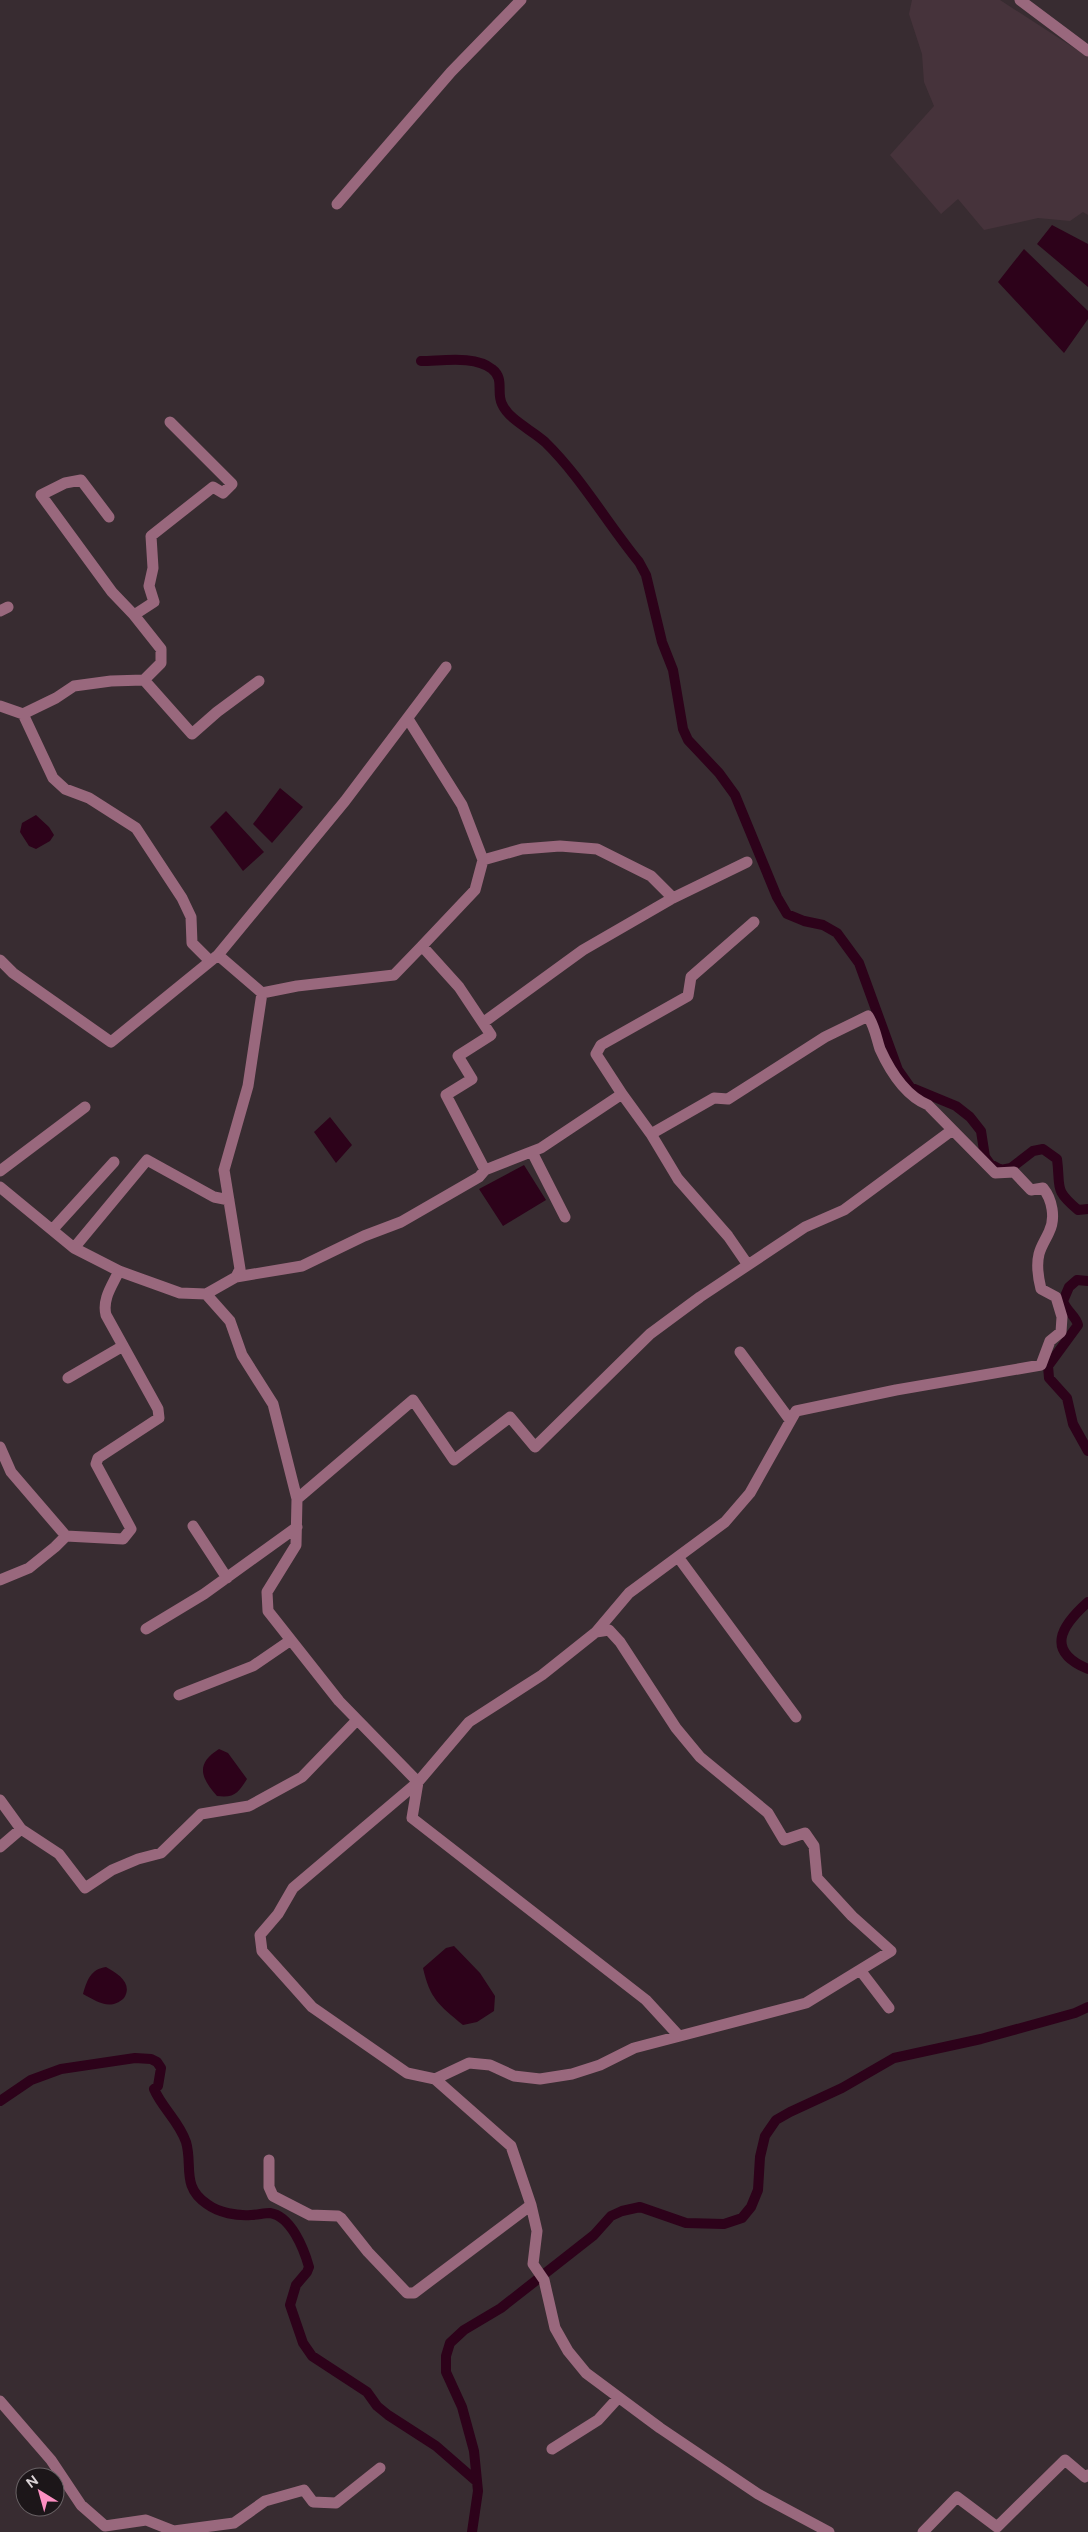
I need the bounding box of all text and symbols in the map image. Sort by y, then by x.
north arrow [15,2467,65,2517]
text: N [23,2472,42,2492]

